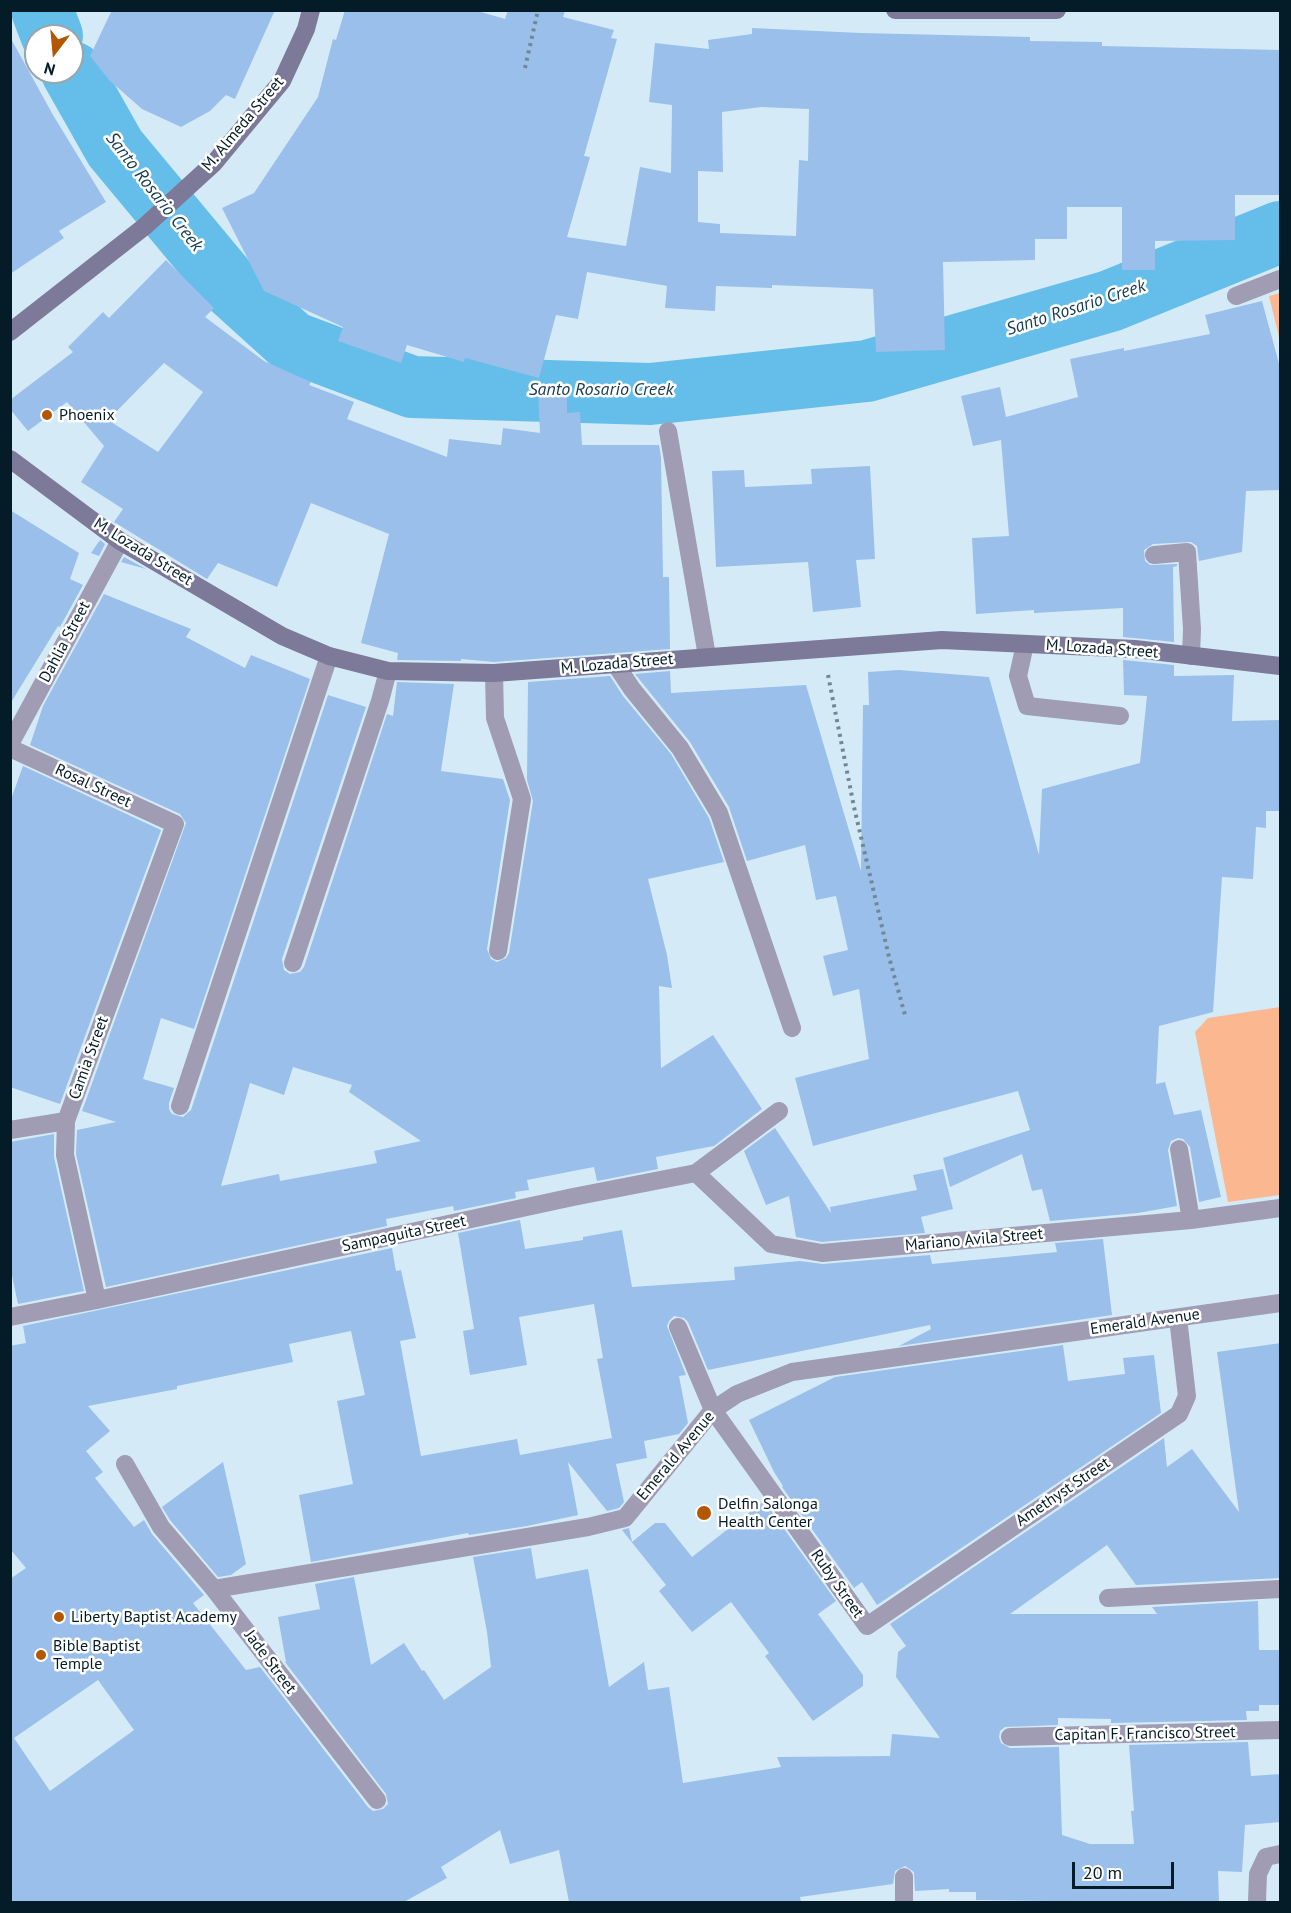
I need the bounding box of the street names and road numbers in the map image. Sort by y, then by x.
street label: M. Almeda Street [198,73,288,175]
street label: M. Lozada Street [90,514,196,590]
street label: Dahlia Street [36,598,94,686]
street label: M. Lozada Street [1045,635,1159,663]
street label: M. Lozada Street [560,650,674,678]
street label: Rosal Street [52,760,134,812]
street label: Camia Street [65,1014,113,1102]
street label: Sampaguita Street [340,1212,468,1256]
street label: Mariano Avila Street [904,1224,1044,1256]
street label: Emerald Avenue [1089,1305,1201,1339]
street label: Emerald Avenue [633,1407,719,1505]
street label: Amethyst Street [1012,1453,1114,1531]
street label: Ruby Street [806,1546,868,1622]
street label: Jade Street [240,1626,300,1698]
street label: Capitan F. Francisco Street [1054,1723,1236,1745]

